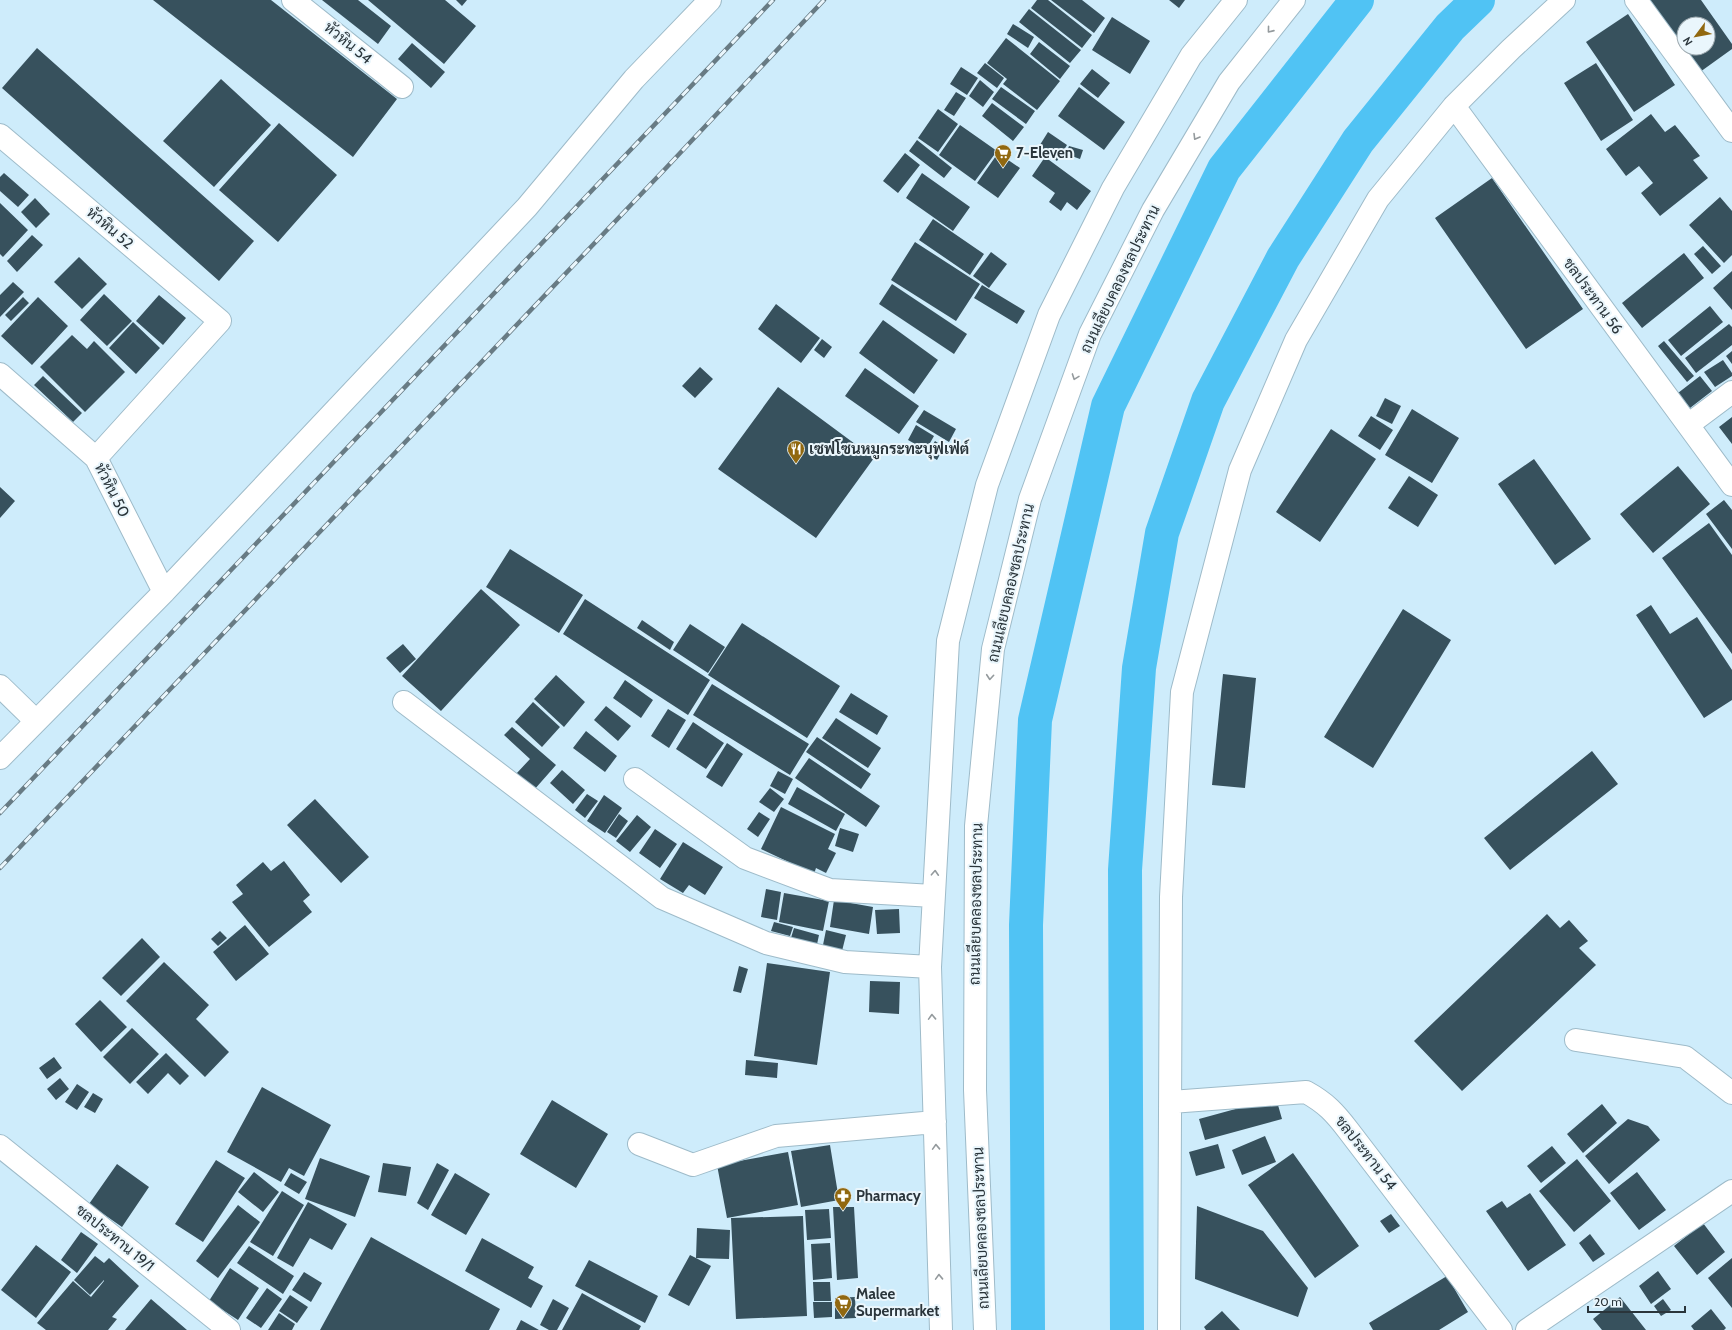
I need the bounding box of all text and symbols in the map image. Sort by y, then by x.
north arrow [1676,16,1716,56]
street label: หัวหิน 54 [320,18,376,68]
one-way arrow [1268,26,1275,33]
text: N [1680,34,1696,48]
one-way arrow [1193,133,1201,140]
supermarket icon: 7-Eleven [993,143,1013,168]
place label: 7-Eleven [1016,144,1073,162]
street label: ถนนเลียบคลองชลประทาน [1075,202,1164,356]
street label: หัวหิน 52 [83,203,137,253]
street label: ชลประทาน 56 [1559,254,1627,338]
one-way arrow [1071,374,1079,381]
place label: เซฟโซนหมูกระทะบุฟเฟ่ต์ [809,438,970,460]
restaurant icon: เซฟโซนหมูกระทะบุฟเฟ่ต์ [786,439,806,464]
street label: หัวหิน 50 [91,460,133,520]
street label: ถนนเลียบคลองชลประทาน [983,502,1038,664]
one-way arrow [986,674,995,680]
street label: ถนนเลียบคลองชลประทาน [965,823,986,985]
one-way arrow [930,870,939,876]
one-way arrow [927,1014,936,1020]
street label: ชลประทาน 54 [1331,1112,1401,1194]
one-way arrow [931,1144,940,1150]
street label: ถนนเลียบคลองชลประทาน [968,1147,993,1309]
pharmacy icon: Pharmacy [833,1186,853,1211]
place label: Pharmacy [856,1187,922,1205]
street label: ชลประทาน 19/1 [72,1201,158,1275]
one-way arrow [935,1274,943,1280]
place label: Malee Supermarket [856,1285,939,1320]
scale bar [1588,1288,1685,1314]
supermarket icon: Malee Supermarket [833,1293,853,1318]
text: 20 m [1594,1294,1622,1309]

